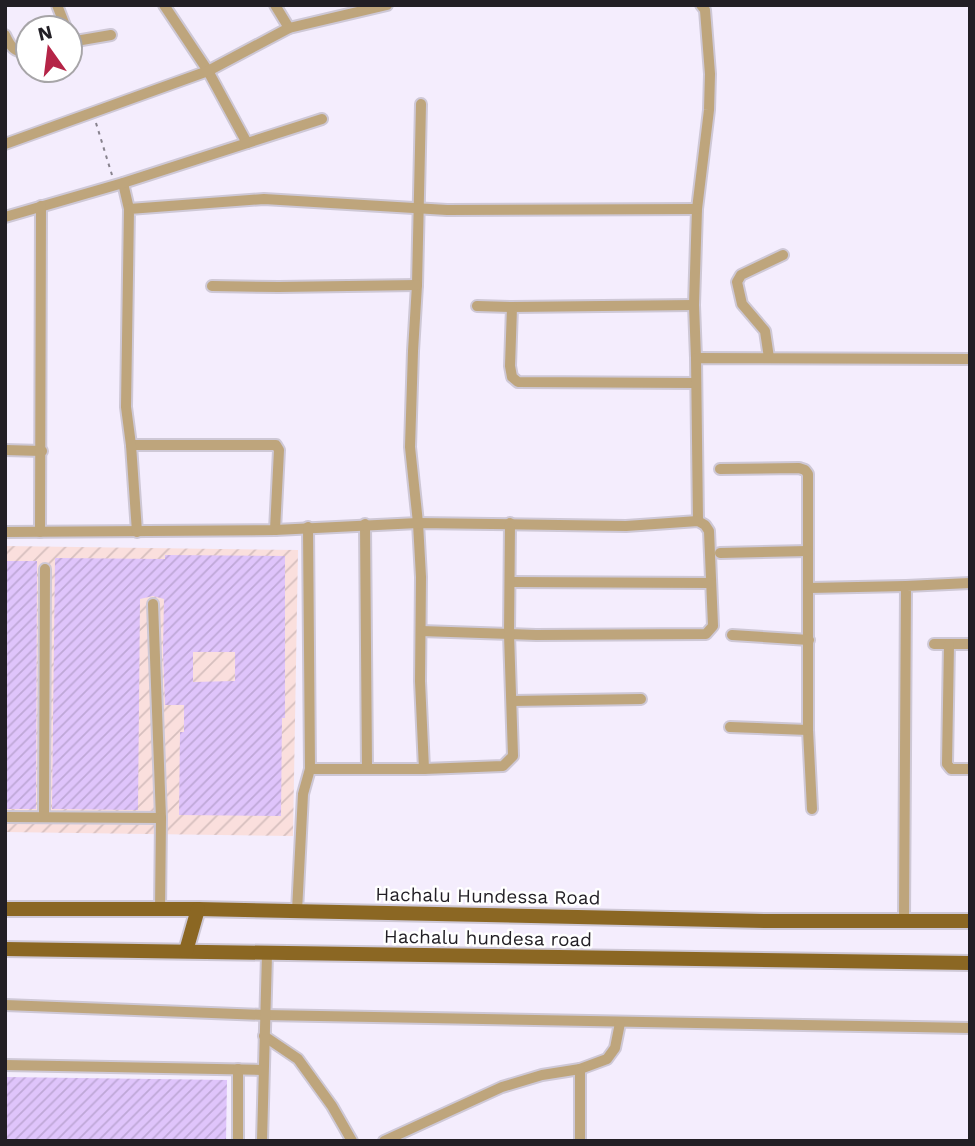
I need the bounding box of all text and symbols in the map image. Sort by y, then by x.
north arrow [14,14,84,84]
text: N [35,20,55,46]
street label: Hachalu Hundessa Road [375,883,601,909]
street label: Hachalu hundesa road [384,925,592,951]

